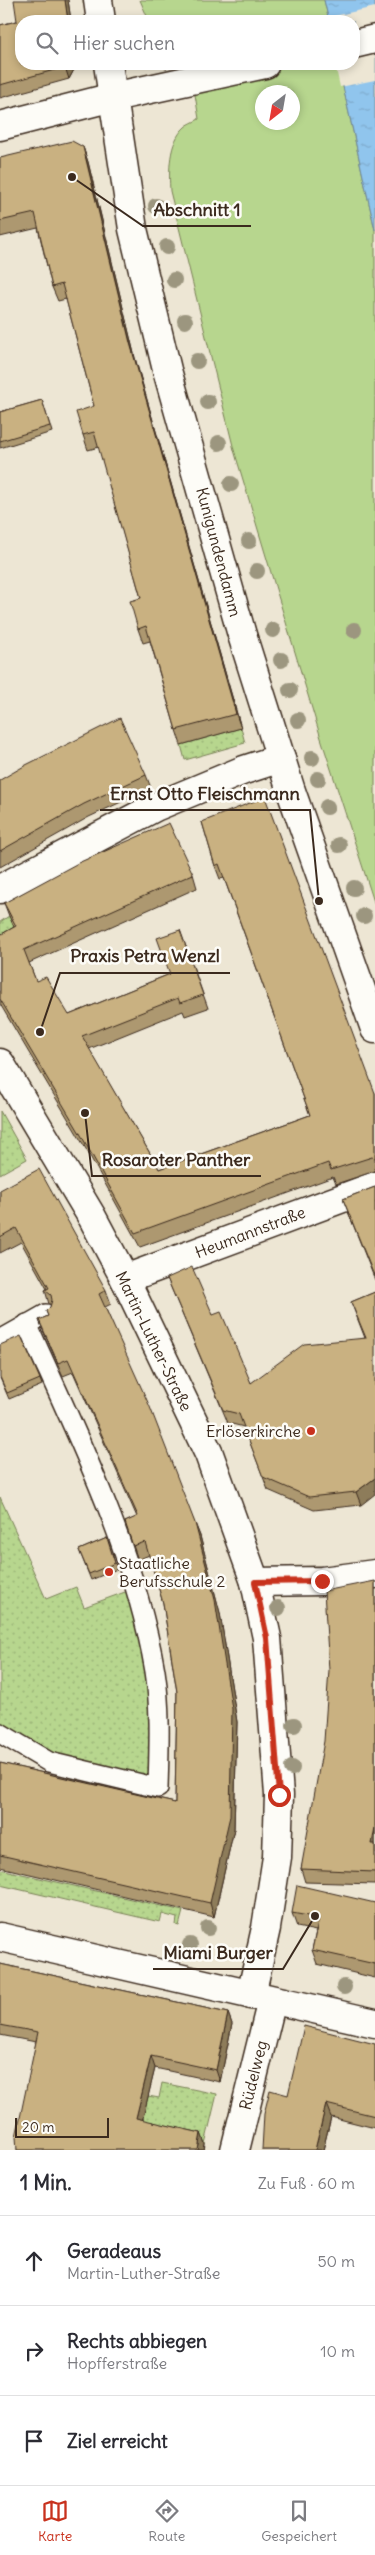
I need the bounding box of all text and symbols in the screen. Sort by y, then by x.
search box [15,15,360,70]
icon: search [33,29,61,57]
text: Hier suchen [73,31,175,55]
north arrow [255,85,300,130]
callout: Abschnitt 1 [143,193,251,226]
text: Abschnitt 1 [153,198,241,221]
street label: Kunigundendamm [192,485,246,619]
callout: Ernst Otto Fleischmann [100,777,310,810]
text: Ernst Otto Fleischmann [110,782,300,805]
callout: Praxis Petra Wenzl [60,940,230,973]
text: Praxis Petra Wenzl [70,944,220,967]
callout: Rosaroter Panther [92,1143,261,1176]
text: Rosaroter Panther [102,1148,251,1171]
street label: Heumannstraße [192,1202,308,1262]
street label: Martin-Luther-Straße [111,1268,197,1414]
place label: Erlöserkirche [206,1421,301,1441]
marker: Erlöserkirche [305,1425,317,1437]
place label: Staatliche Berufsschule 2 [119,1553,225,1591]
marker: Staatliche Berufsschule 2 [103,1566,115,1578]
route end [311,1570,334,1593]
route start [268,1784,291,1807]
callout: Miami Burger [153,1936,283,1969]
text: Miami Burger [163,1941,273,1964]
street label: Rüdelweg [235,2038,271,2112]
scale bar [15,2115,109,2138]
text: 20 m [22,2118,55,2136]
text: 1 Min. [20,2169,72,2196]
text: Zu Fuß · 60 m [258,2173,355,2193]
text: Geradeaus [67,2239,161,2263]
icon: ahead [20,2247,48,2275]
text: 50 m [317,2251,355,2271]
text: Martin-Luther-Straße [67,2263,220,2283]
text: Rechts abbiegen [67,2329,207,2353]
icon: right [20,2337,48,2365]
text: 10 m [320,2341,355,2361]
text: Hopfferstraße [67,2353,167,2373]
icon: arrive [20,2427,48,2455]
text: Ziel erreicht [67,2429,168,2453]
tab: Karte [38,2497,72,2545]
tab: Route [148,2497,185,2545]
tab: Gespeichert [261,2497,337,2545]

